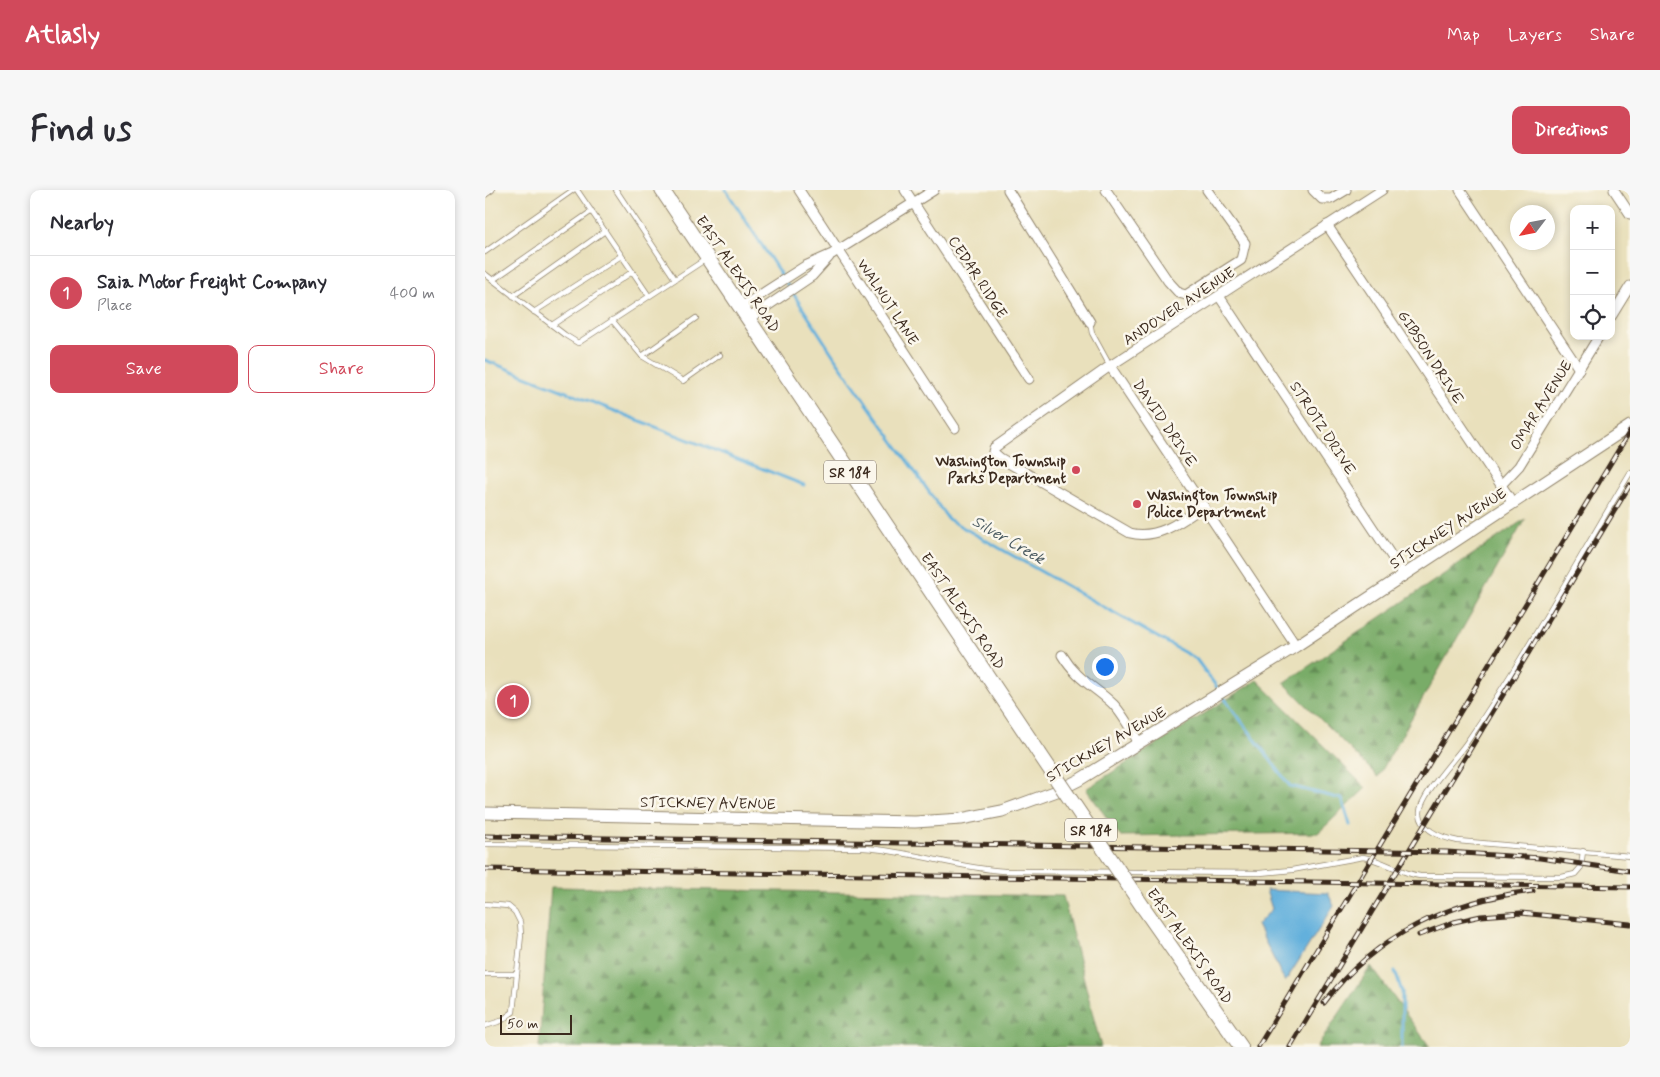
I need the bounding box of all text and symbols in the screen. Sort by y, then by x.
text: Atlasly [25,20,100,51]
text: Map [1447,23,1480,47]
text: Layers [1508,23,1562,47]
text: Share [1590,23,1635,47]
button: Directions [1512,106,1630,154]
text: Find us [30,107,132,153]
north arrow [1510,205,1555,250]
map controls [1570,205,1615,340]
button: + [1570,205,1615,250]
text: Nearby [50,209,114,237]
street label: EAST ALEXIS ROAD [691,212,784,337]
street label: CEDAR RIDGE [943,232,1011,323]
button: − [1570,250,1615,295]
street label: WALNUT LANE [852,256,923,350]
street label: ANDOVER AVENUE [1120,263,1240,351]
text: Saia Motor Freight Company [97,270,327,295]
text: 1 [62,283,70,304]
text: 400 m [390,283,435,304]
text: Place [97,295,132,316]
button: locate [1570,295,1615,340]
street label: GIBSON DRIVE [1392,307,1468,408]
button: Save [50,345,238,393]
button: Share [248,345,435,393]
street label: OMAR AVENUE [1506,356,1578,454]
street label: DAVID DRIVE [1128,376,1201,471]
street label: STROTZ DRIVE [1284,378,1360,479]
place label: Washington Township Parks Department [935,452,1066,489]
road number: SR 184 [824,460,876,484]
marker: Washington Township Parks Department [1070,464,1082,476]
street label: STICKNEY AVENUE [1386,483,1511,574]
place label: Washington Township Police Department [1146,486,1277,523]
marker: Washington Township Police Department [1131,498,1143,510]
water label: Silver Creek [968,511,1049,570]
street label: EAST ALEXIS ROAD [916,549,1009,674]
your location [1092,654,1118,680]
pin: 1 [497,682,529,720]
street label: STICKNEY AVENUE [1043,702,1171,787]
street label: STICKNEY AVENUE [640,793,776,815]
road number: SR 184 [1065,818,1117,842]
street label: EAST ALEXIS ROAD [1142,885,1237,1008]
scale bar [500,1012,573,1035]
text: 50 m [507,1015,538,1033]

